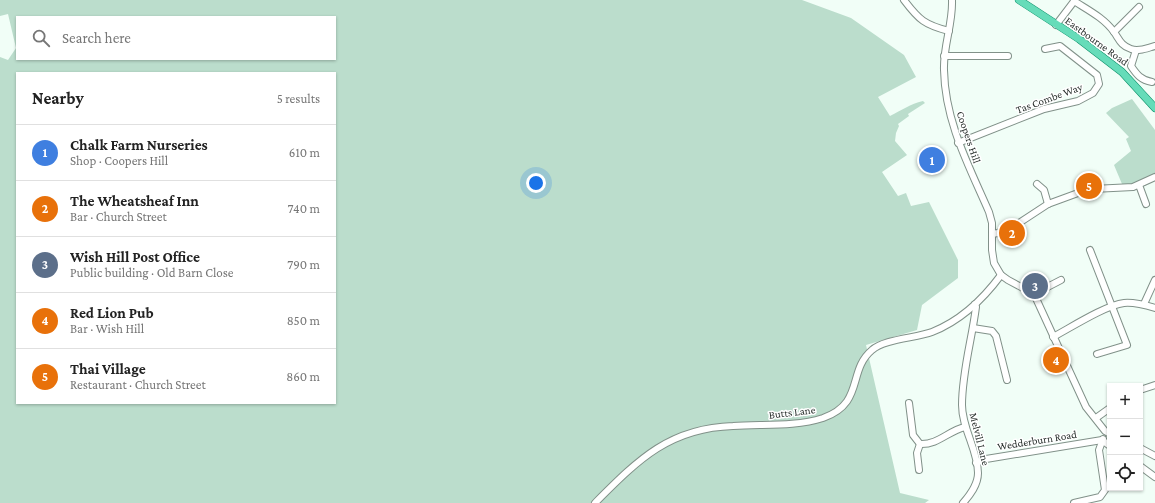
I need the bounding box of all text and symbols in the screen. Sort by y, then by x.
street label: Eastbourne Road [1063,14,1131,68]
search box [16,16,336,60]
icon: search [30,27,52,49]
text: Search here [62,30,131,46]
street label: Tas Combe Way [1014,80,1085,117]
text: Nearby [32,89,84,108]
text: 5 results [277,91,320,106]
street label: Coopers Hill [954,109,984,165]
text: Chalk Farm Nurseries [70,137,208,153]
text: 1 [43,145,47,160]
text: 610 m [289,145,320,160]
pin: 1 [919,145,945,175]
text: Shop · Coopers Hill [70,153,168,168]
pin: 5 [1076,171,1102,201]
your location [526,173,546,193]
text: The Wheatsheaf Inn [70,193,199,209]
text: 2 [42,201,48,216]
text: 740 m [288,201,320,216]
text: Bar · Church Street [70,209,167,224]
pin: 2 [999,218,1025,248]
text: Wish Hill Post Office [70,249,200,265]
text: 3 [42,257,48,272]
text: 790 m [287,257,320,272]
text: Public building · Old Barn Close [70,265,234,280]
pin: 3 [1022,271,1048,301]
text: Red Lion Pub [70,305,154,321]
text: 4 [41,313,49,328]
text: 850 m [287,313,320,328]
text: Bar · Wish Hill [70,321,144,336]
pin: 4 [1043,345,1069,375]
text: Thai Village [70,361,146,377]
text: 5 [42,369,48,384]
text: 860 m [286,369,320,384]
text: Restaurant · Church Street [70,377,206,392]
map controls [1107,383,1143,491]
button: + [1107,383,1143,419]
street label: Butts Lane [768,403,816,421]
street label: Melvill Lane [968,411,992,467]
button: − [1107,419,1143,455]
street label: Wedderburn Road [996,428,1078,452]
button: locate [1107,455,1143,491]

